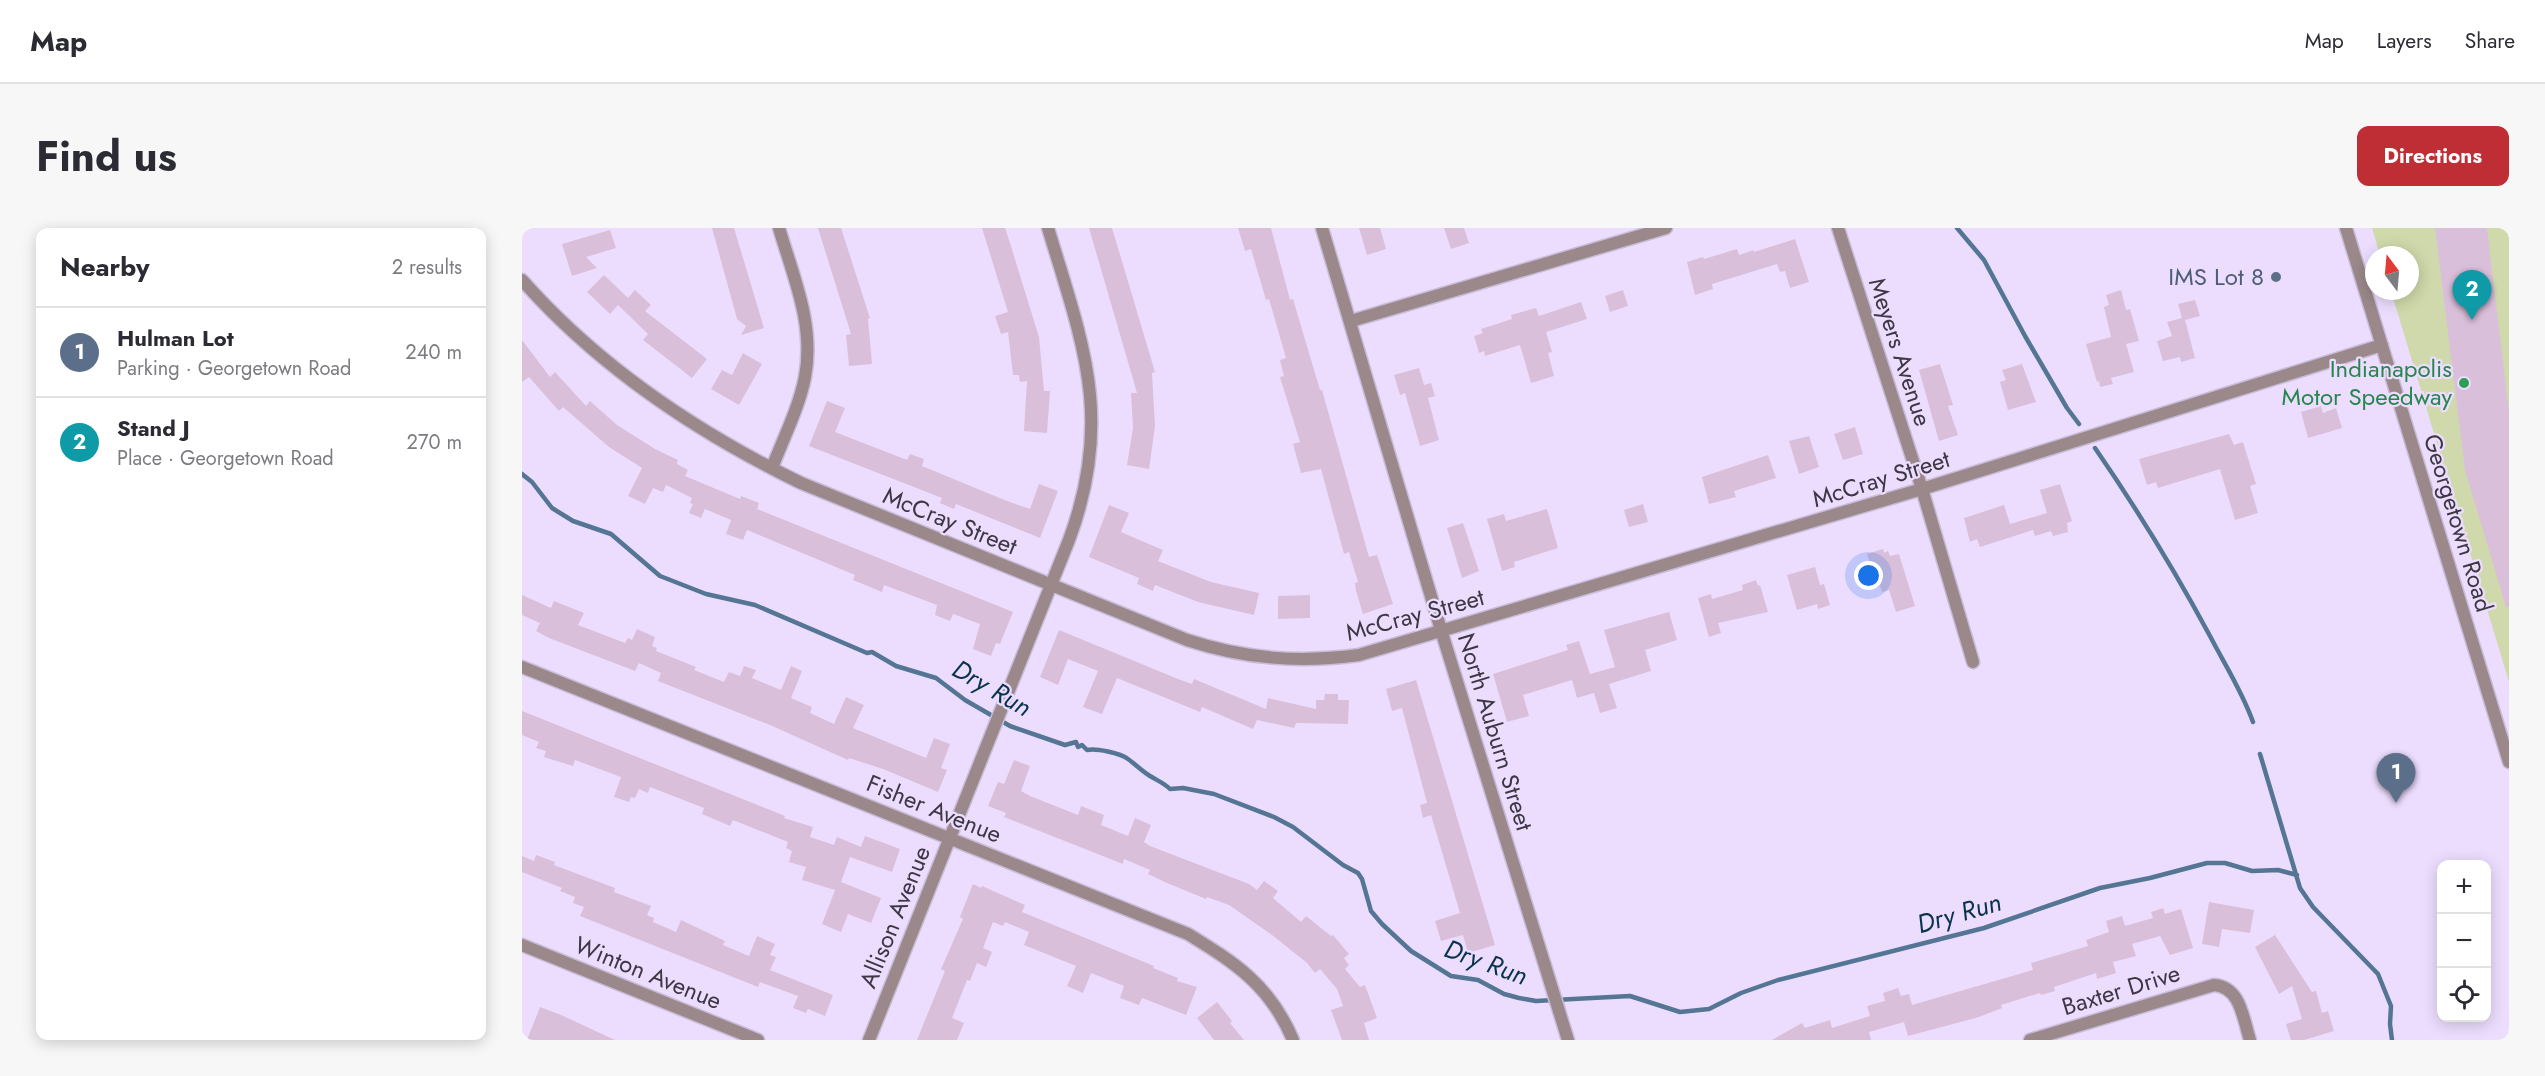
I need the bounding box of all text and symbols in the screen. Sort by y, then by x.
text: Map [30,21,87,62]
text: Map [2305,26,2344,56]
text: Layers [2377,26,2432,56]
text: Share [2465,26,2515,56]
text: Find us [36,126,177,187]
button: Directions [2357,126,2509,186]
north arrow [2365,246,2419,300]
text: Nearby [60,248,149,286]
text: 2 results [392,253,462,282]
place label: IMS Lot 8 [2168,259,2264,294]
marker: IMS Lot 8 [2269,270,2283,284]
pin: 2 [2452,270,2492,320]
street label: Meyers Avenue [1860,273,1941,430]
text: Hulman Lot [117,322,234,354]
text: 1 [74,338,85,367]
text: 240 m [405,338,462,367]
place label: Indianapolis Motor Speedway [2282,351,2452,414]
text: Parking · Georgetown Road [117,354,351,383]
marker: Indianapolis Motor Speedway [2457,376,2471,390]
text: Stand J [117,412,190,444]
text: 2 [73,428,86,457]
text: 270 m [407,428,462,457]
street label: Georgetown Road [2415,430,2502,616]
street label: McCray Street [1808,441,1954,516]
text: Place · Georgetown Road [117,444,334,473]
street label: McCray Street [878,478,1023,563]
your location [1854,561,1883,590]
street label: McCray Street [1342,579,1488,650]
street label: North Auburn Street [1449,629,1542,835]
water label: Dry Run [945,650,1039,726]
pin: 1 [2376,754,2416,803]
street label: Fisher Avenue [861,766,1007,852]
street label: Allison Avenue [850,841,939,993]
map controls [2437,860,2491,1022]
button: + [2437,860,2491,914]
water label: Dry Run [1912,883,2006,943]
button: − [2437,914,2491,968]
street label: Winton Avenue [569,927,727,1018]
water label: Dry Run [1439,929,1533,995]
street label: Baxter Drive [2057,955,2184,1024]
button: locate [2437,968,2491,1022]

